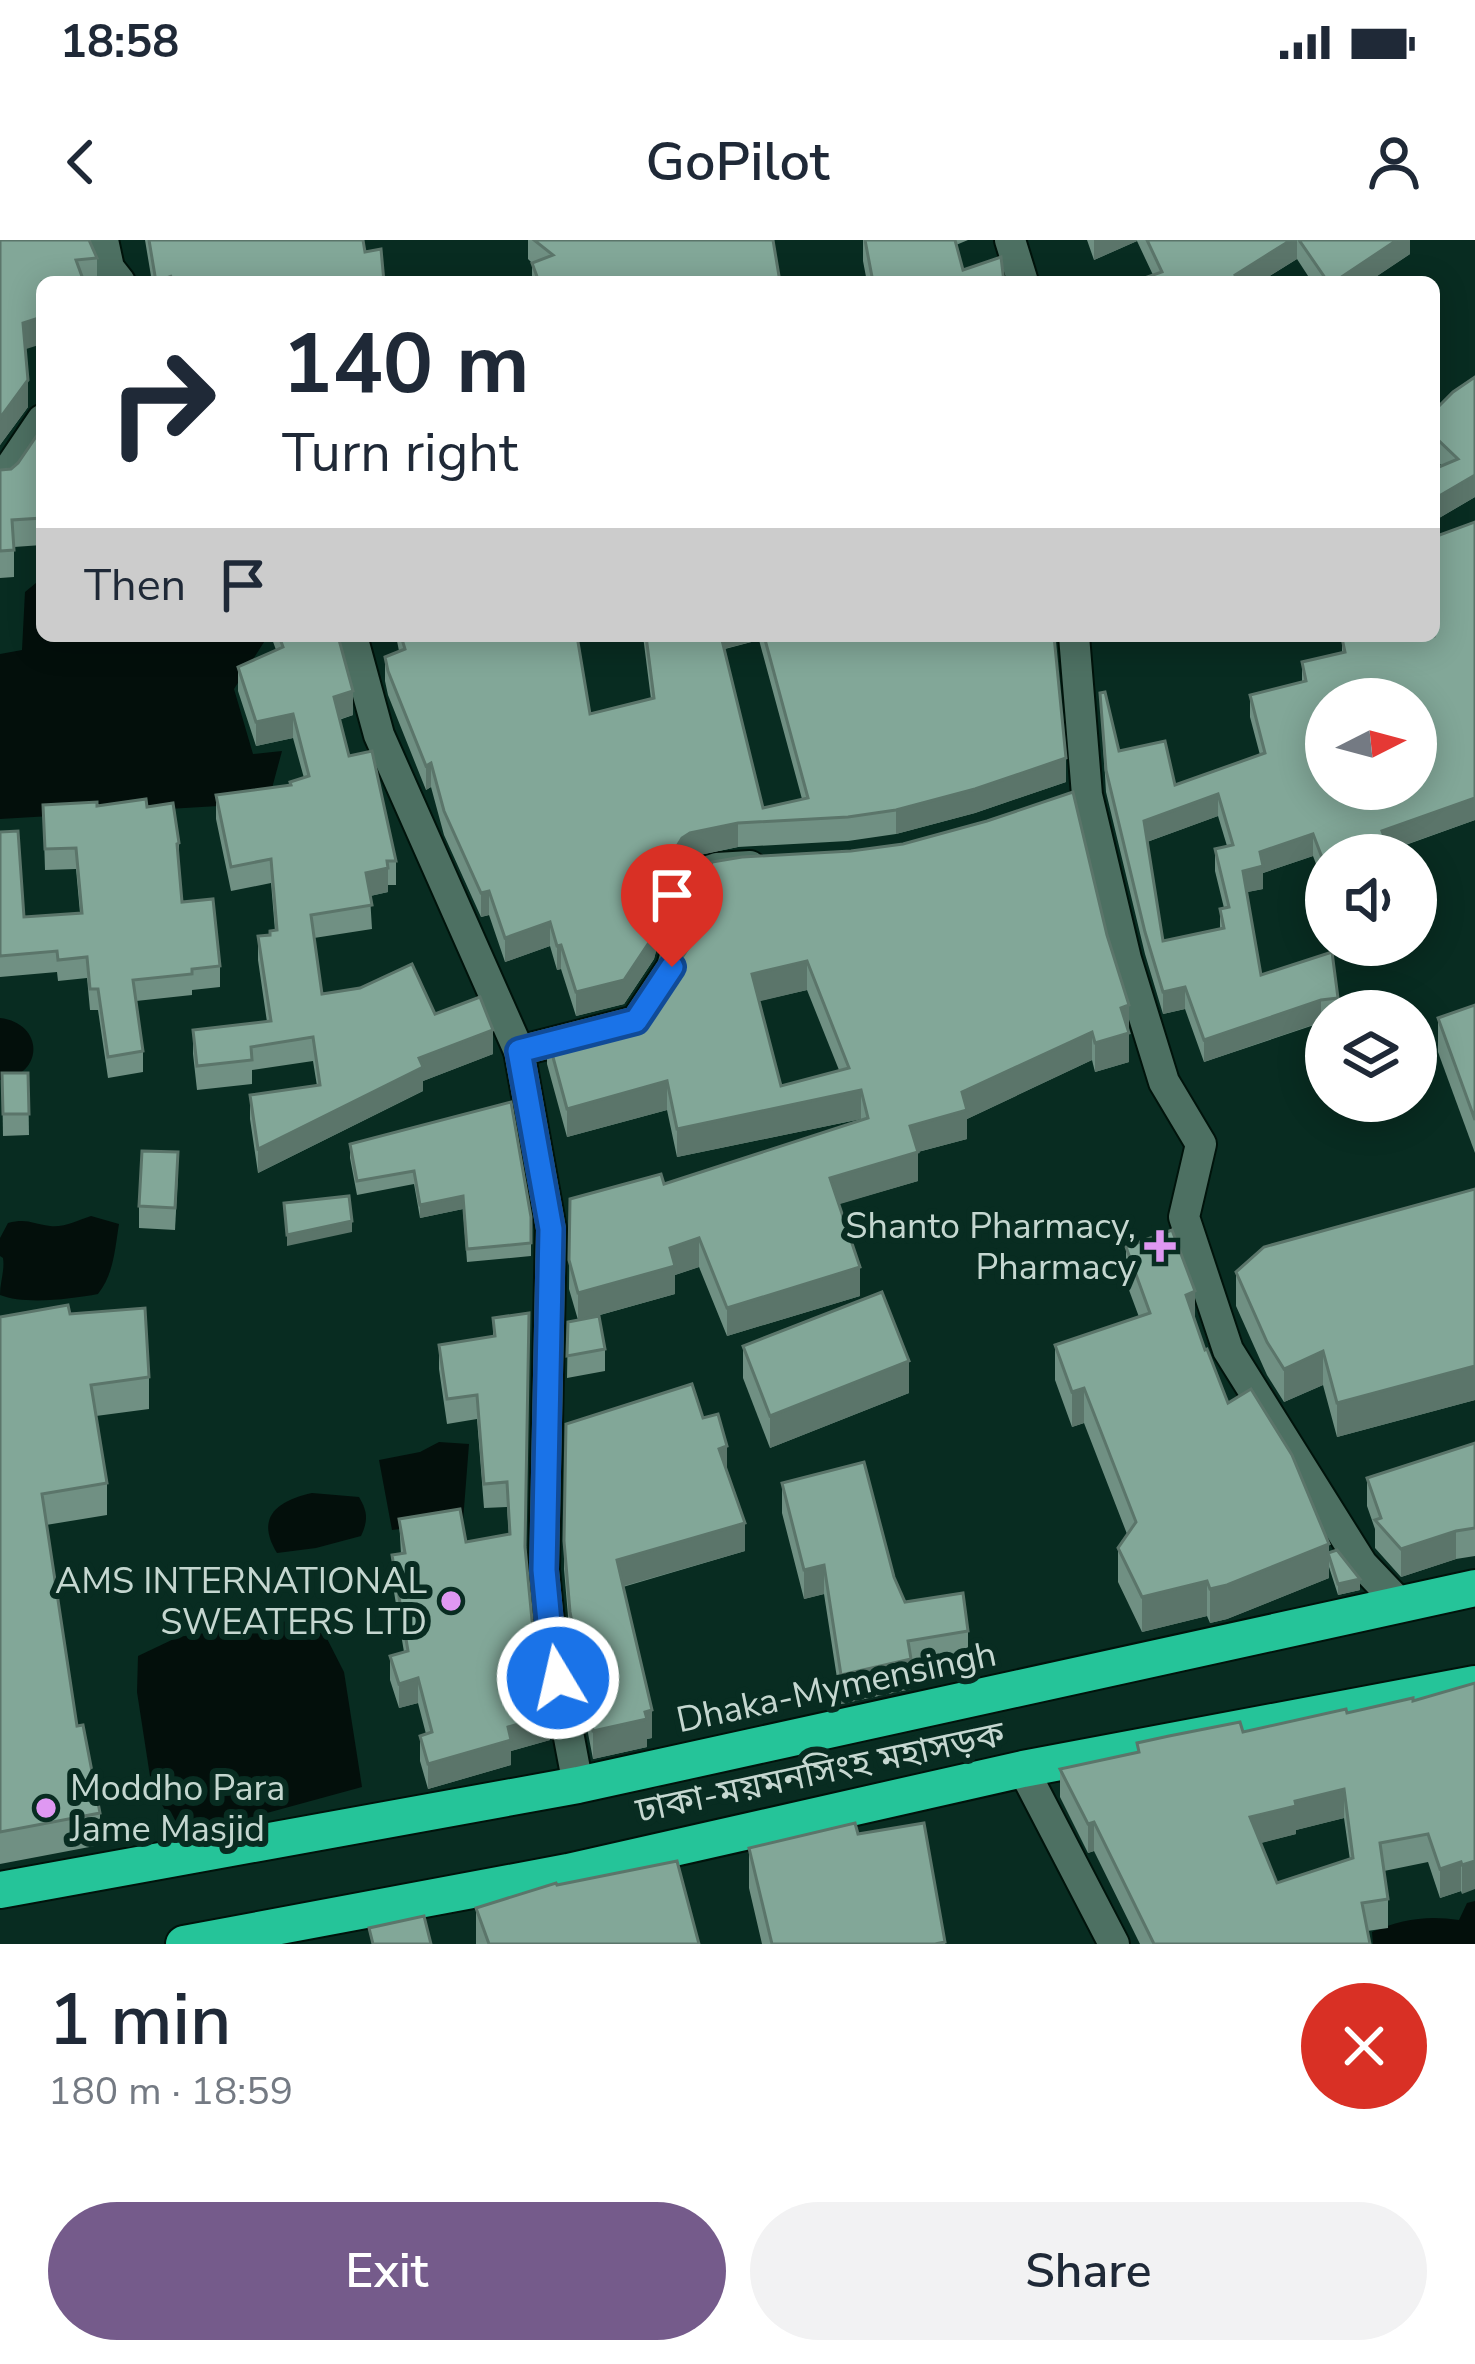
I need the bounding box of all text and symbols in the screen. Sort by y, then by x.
text: 18:58 [60,12,179,73]
text: GoPilot [646,125,829,199]
icon: back [48,129,114,195]
icon: person [1361,129,1427,195]
text: 140 m [282,307,530,422]
icon: right [84,324,240,480]
text: Turn right [282,416,518,490]
icon: arrive [210,552,276,618]
text: Then [84,555,186,616]
north arrow [1305,678,1437,810]
map controls [1305,678,1437,1122]
button: sound [1305,834,1437,966]
pin [621,844,723,967]
icon: arrive [639,862,705,928]
button: layers [1305,990,1437,1122]
place label: Shanto Pharmacy, Pharmacy [845,1202,1136,1292]
marker: Shanto Pharmacy, Pharmacy [1147,1233,1173,1259]
place label: AMS INTERNATIONAL SWEATERS LTD [55,1557,427,1647]
marker: AMS INTERNATIONAL SWEATERS LTD [438,1588,464,1614]
position arrow [495,1615,621,1741]
street label: Dhaka-Mymensingh [672,1630,1001,1745]
street label: ঢাকা-ময়মনসিংহ মহাসড়ক [631,1709,1010,1836]
place label: Moddho Para Jame Masjid [69,1764,285,1854]
marker: Moddho Para Jame Masjid [33,1795,59,1821]
text: 1 min [48,1971,231,2069]
button: close [1301,1983,1427,2109]
text: 180 m · 18:59 [48,2065,293,2118]
button: Exit [48,2202,726,2340]
button: Share [750,2202,1427,2340]

